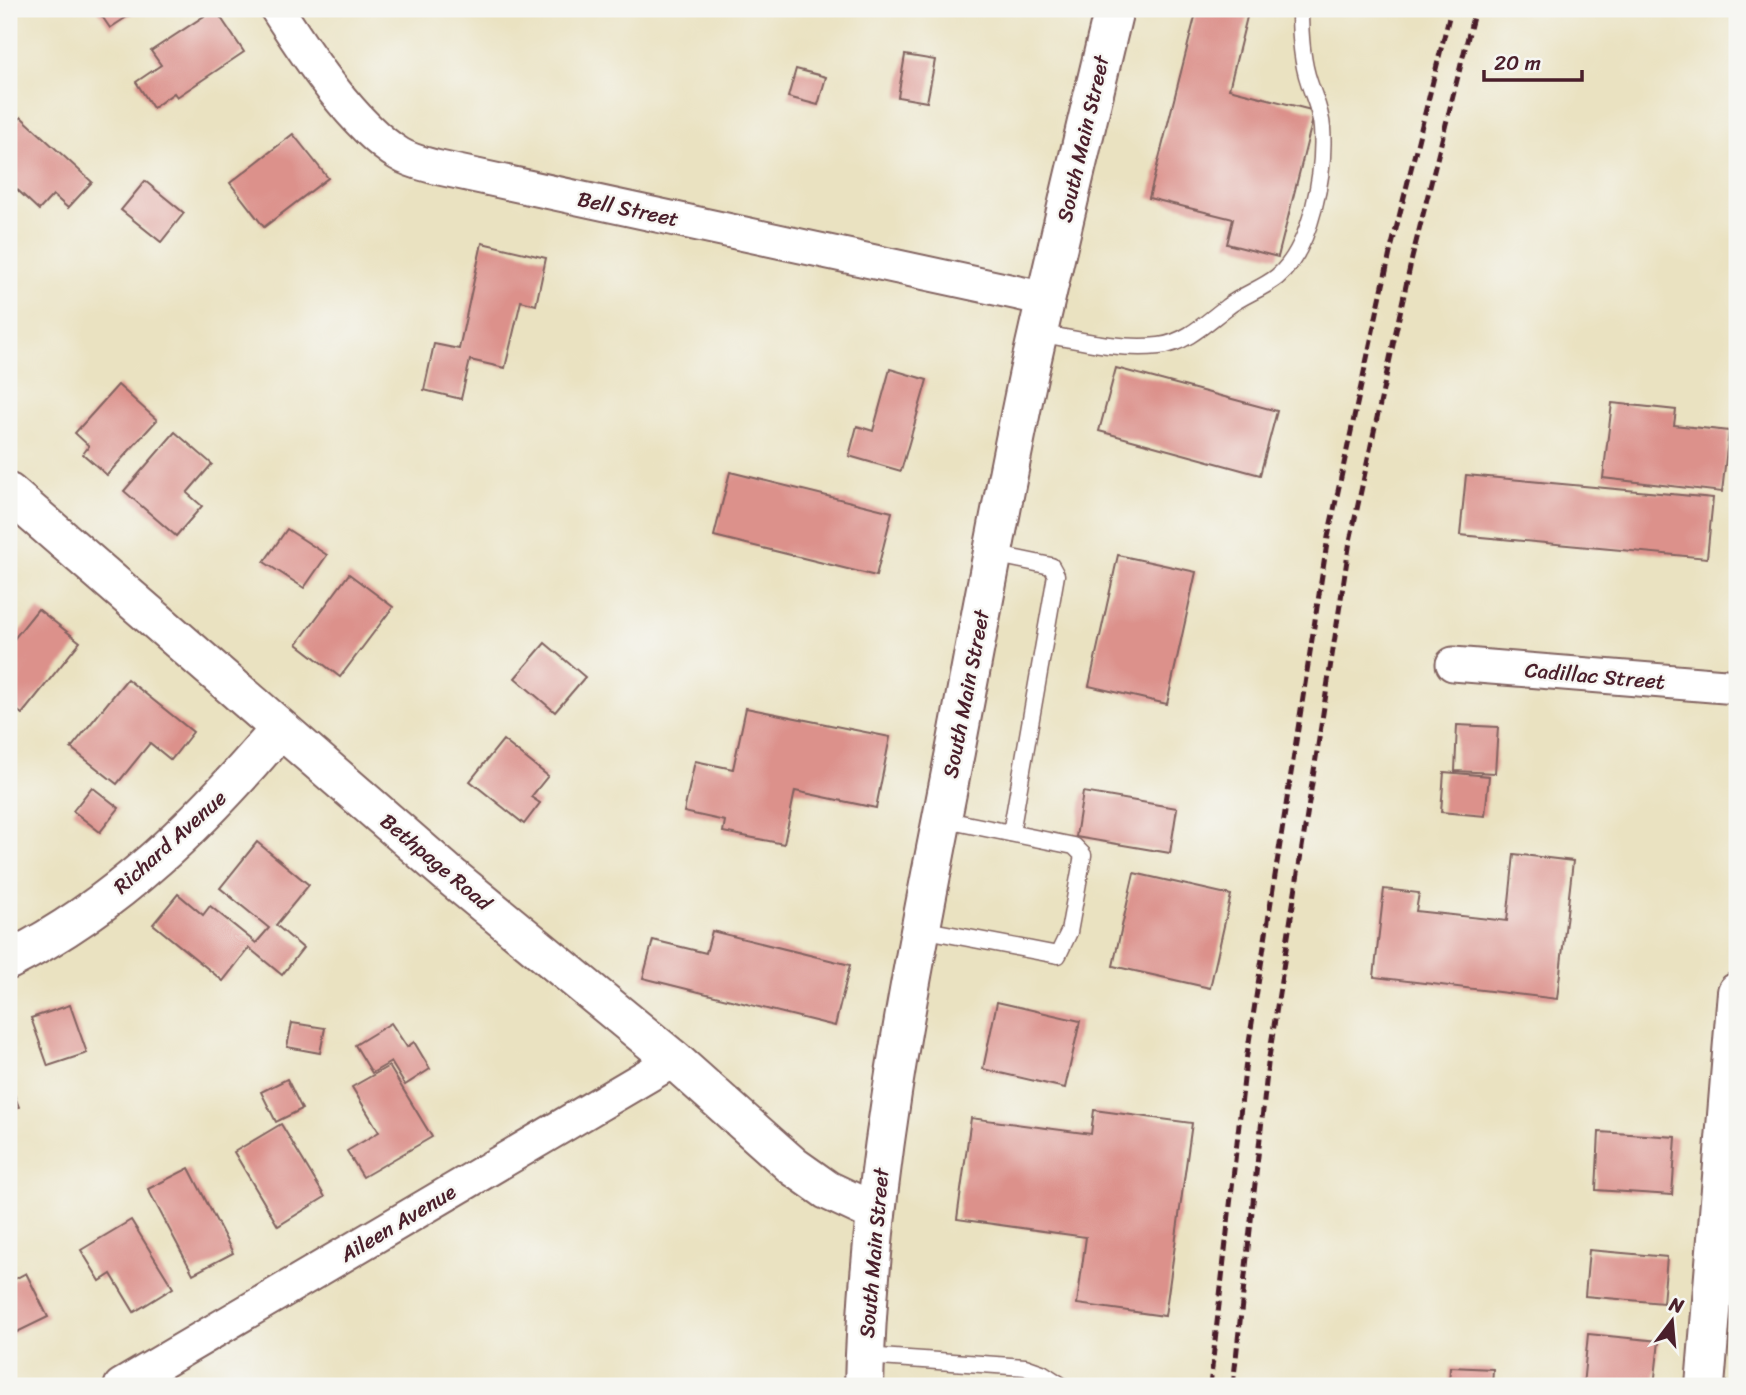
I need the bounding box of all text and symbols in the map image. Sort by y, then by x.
scale bar [1484,38,1582,82]
text: 20 m [1494,44,1541,82]
street label: South Main Street [1045,50,1121,226]
street label: Bell Street [574,180,682,238]
street label: South Main Street [931,605,1001,781]
street label: Cadillac Street [1523,651,1667,701]
street label: Richard Avenue [104,780,236,904]
street label: Bethpage Road [371,803,502,922]
street label: South Main Street [848,1165,900,1339]
street label: Aileen Avenue [332,1173,464,1273]
north arrow [1638,1286,1708,1356]
text: N [1665,1287,1688,1323]

